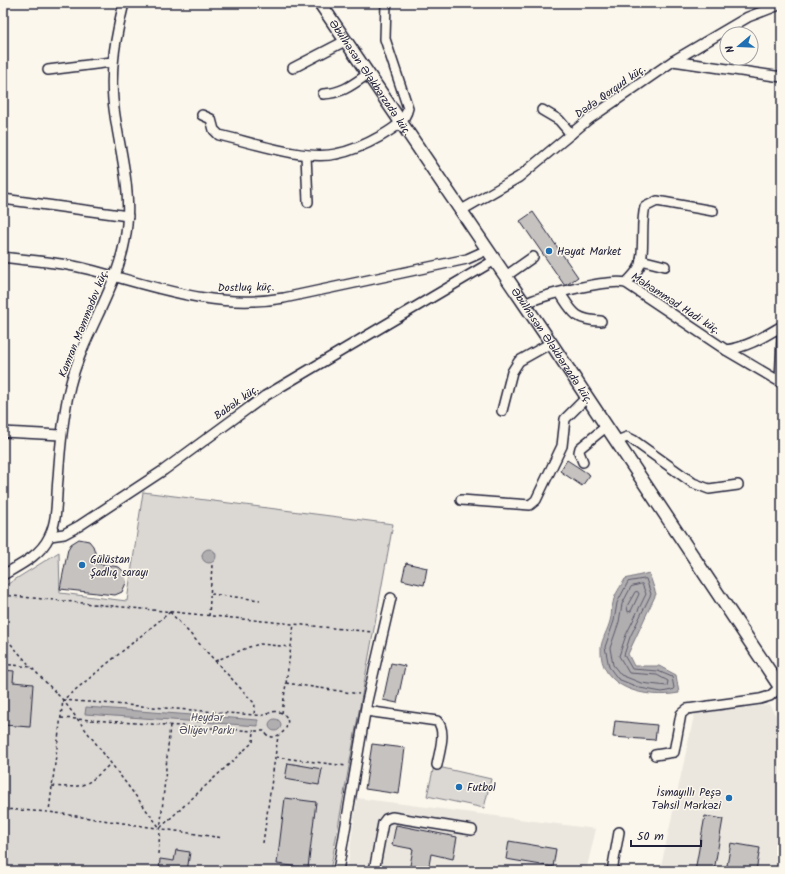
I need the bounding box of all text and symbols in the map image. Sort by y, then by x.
street label: Əbülhəsən Ələkbərzadə küç. [324,16,416,140]
north arrow [719,26,759,66]
text: N [721,43,740,55]
street label: Dədə Qorqud küç. [571,61,650,123]
place label: Həyat Market [557,243,622,261]
marker: Həyat Market [544,246,554,256]
street label: Kamran Məmmədov küç. [54,267,114,380]
street label: Məhəmməd Hadi küç. [627,268,724,340]
street label: Dostluq küç. [218,279,274,297]
street label: Əbülhəsən Ələkbərzadə küç. [506,284,597,408]
street label: Babək küç. [210,381,263,425]
place label: Gülüstan Şadlıq sarayı [90,551,149,582]
marker: Gülüstan Şadlıq sarayı [77,560,87,570]
park label: Heydər Əliyev Parkı [179,709,235,740]
place label: Futbol [467,779,496,797]
marker: Futbol [454,782,464,792]
place label: İsmayıllı Peşə Təhsil Mərkəzi [652,784,721,815]
marker: İsmayıllı Peşə Təhsil Mərkəzi [724,793,734,803]
scale bar [631,822,701,848]
text: 50 m [637,827,664,846]

